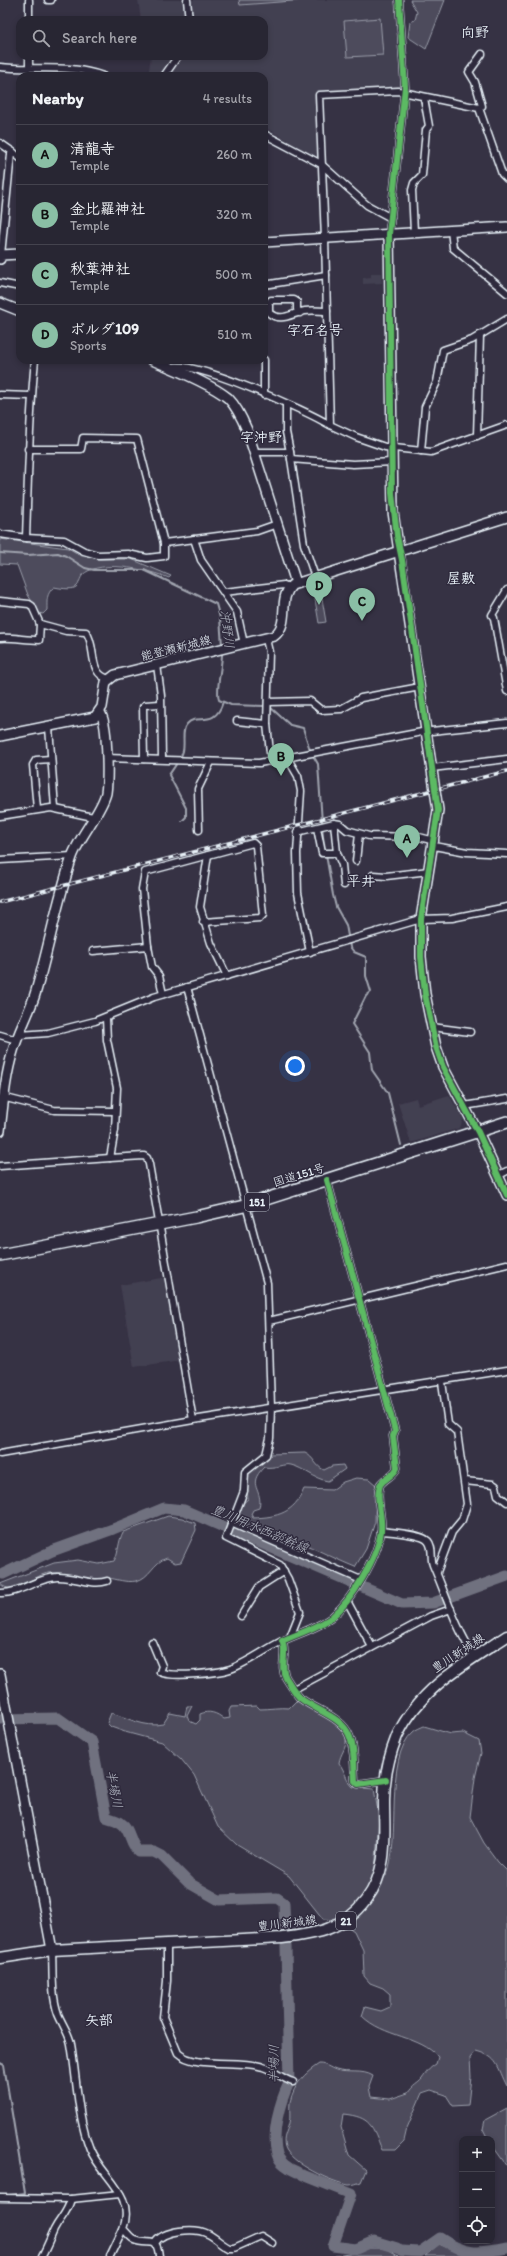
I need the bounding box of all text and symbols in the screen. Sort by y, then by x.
search box [16,16,268,60]
district label: 向野 [461,24,489,41]
icon: search [30,27,52,49]
text: Search here [62,29,137,47]
text: Nearby [32,88,84,108]
text: 4 results [203,91,252,106]
text: 清龍寺 [70,140,115,158]
text: A [41,147,49,162]
text: 260 m [216,147,252,162]
text: Temple [70,158,109,173]
text: 金比羅神社 [70,200,145,218]
text: B [41,207,49,222]
text: 320 m [216,207,252,222]
text: Temple [70,218,109,233]
text: 秋葉神社 [70,260,130,278]
text: C [41,267,49,282]
text: 500 m [215,267,252,282]
text: Temple [70,278,109,293]
text: ボルダ109 [70,320,139,338]
district label: 字石名号 [287,322,343,339]
text: D [41,327,49,342]
text: 510 m [217,327,252,342]
text: Sports [70,338,106,353]
district label: 字沖野 [240,429,282,446]
district label: 屋敷 [447,570,475,587]
pin: D [306,572,332,605]
pin: C [349,588,375,621]
water label: 沖野川 [218,609,237,649]
street label: 能登瀬新城線 [139,632,213,664]
pin: B [268,743,294,776]
pin: A [394,825,420,858]
district label: 平井 [347,873,375,890]
your location [285,1056,305,1076]
street label: 国道151号 [271,1160,327,1190]
road number: 151 [245,1193,269,1211]
water label: 豊川用水西部幹線 [209,1501,312,1556]
street label: 豊川新城線 [429,1630,487,1676]
water label: 半場川 [103,1769,126,1810]
street label: 豊川新城線 [256,1912,318,1934]
road number: 21 [336,1912,356,1930]
district label: 矢部 [85,2012,113,2029]
water label: 半場川 [266,2044,281,2084]
map controls [459,2136,495,2244]
button: + [459,2136,495,2172]
button: − [459,2172,495,2208]
button: locate [459,2208,495,2244]

